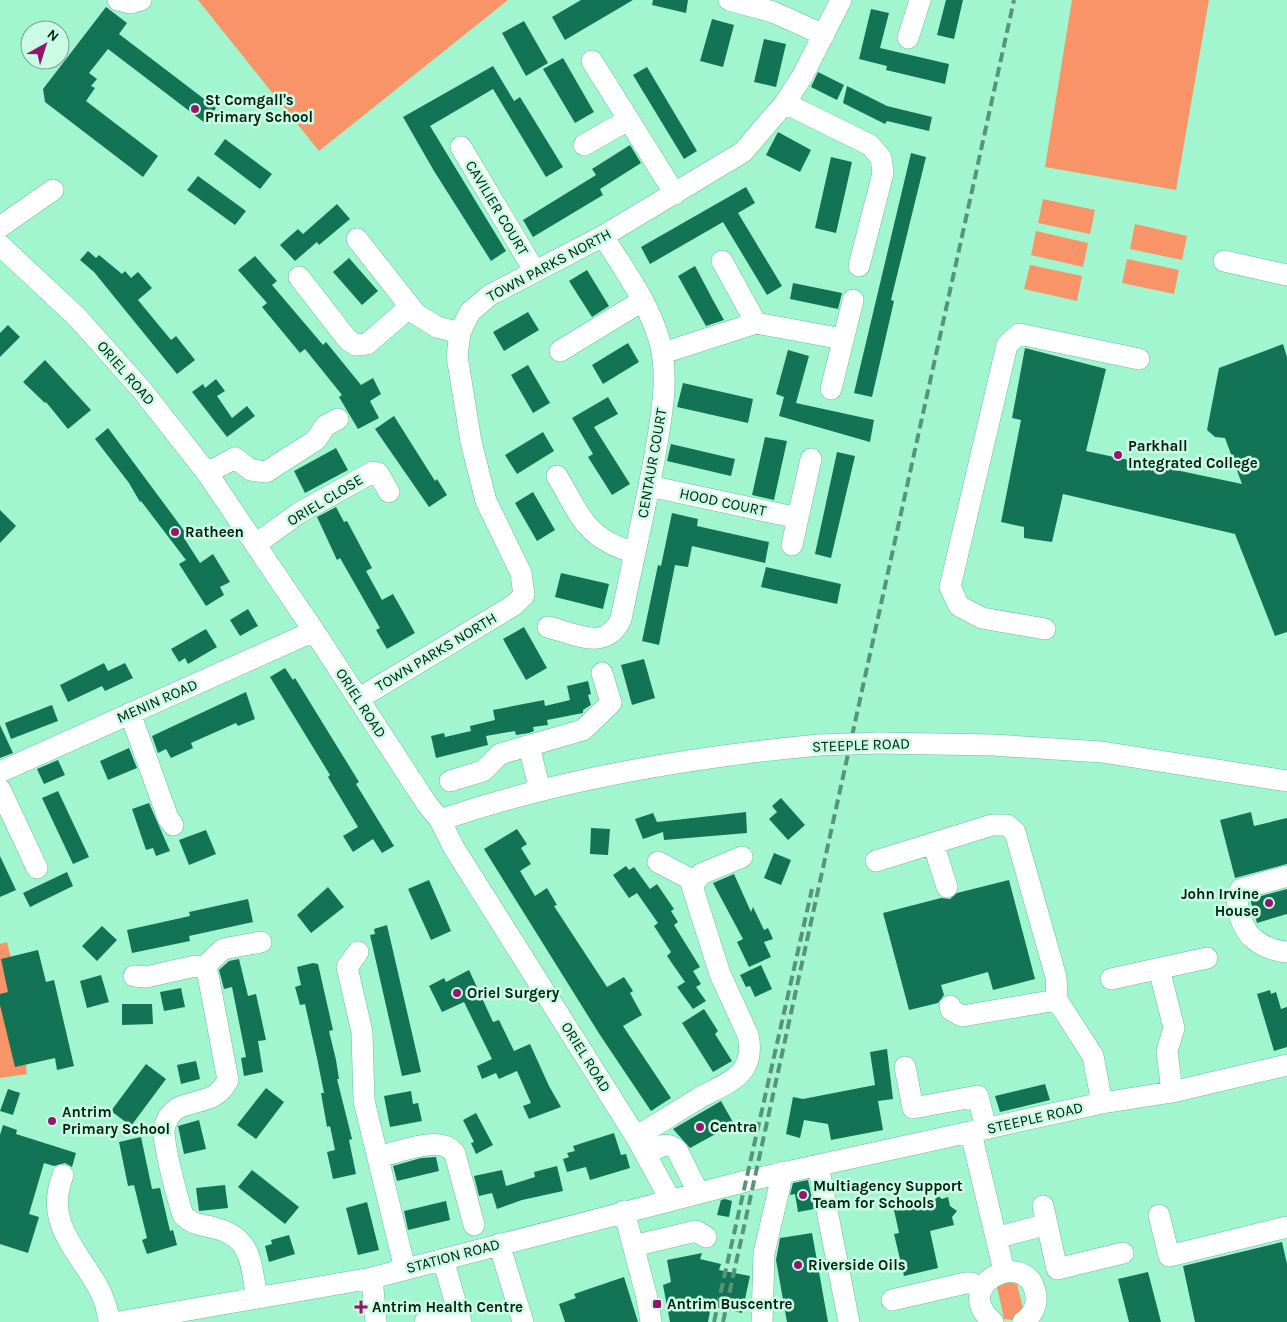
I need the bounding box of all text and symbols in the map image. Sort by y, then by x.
north arrow [20,20,70,70]
text: N [44,26,62,45]
place label: St Comgall's Primary School [205,91,313,126]
marker: St Comgall's Primary School [189,103,201,115]
street label: CAVILIER COURT [462,157,533,259]
street label: TOWN PARKS NORTH [484,225,614,305]
street label: ORIEL ROAD [93,337,159,409]
street label: CENTAUR COURT [633,406,671,519]
place label: Parkhall Integrated College [1128,437,1258,472]
marker: Parkhall Integrated College [1112,449,1124,461]
street label: ORIEL CLOSE [284,470,366,530]
street label: HOOD COURT [678,484,768,520]
place label: Ratheen [185,523,244,541]
marker: Ratheen [169,526,181,538]
street label: TOWN PARKS NORTH [372,609,500,695]
street label: ORIEL ROAD [332,665,390,741]
street label: MENIN ROAD [114,675,200,727]
street label: STEEPLE ROAD [812,734,910,756]
place label: John Irvine House [1181,885,1259,920]
marker: John Irvine House [1263,897,1275,909]
place label: Oriel Surgery [467,984,560,1002]
marker: Oriel Surgery [451,987,463,999]
street label: ORIEL ROAD [557,1019,615,1095]
street label: STEEPLE ROAD [985,1098,1085,1138]
place label: Antrim Primary School [62,1103,170,1138]
marker: Antrim Primary School [46,1115,58,1127]
place label: Centra [710,1118,757,1136]
marker: Centra [694,1121,706,1133]
place label: Multiagency Support Team for Schools [813,1177,963,1212]
marker: Multiagency Support Team for Schools [797,1189,809,1201]
street label: STATION ROAD [404,1235,502,1277]
place label: Riverside Oils [808,1256,906,1274]
marker: Riverside Oils [792,1259,804,1271]
place label: Antrim Buscentre [667,1295,793,1313]
place label: Antrim Health Centre [372,1298,523,1316]
marker: Antrim Buscentre [651,1298,663,1310]
marker: Antrim Health Centre [354,1300,368,1314]

